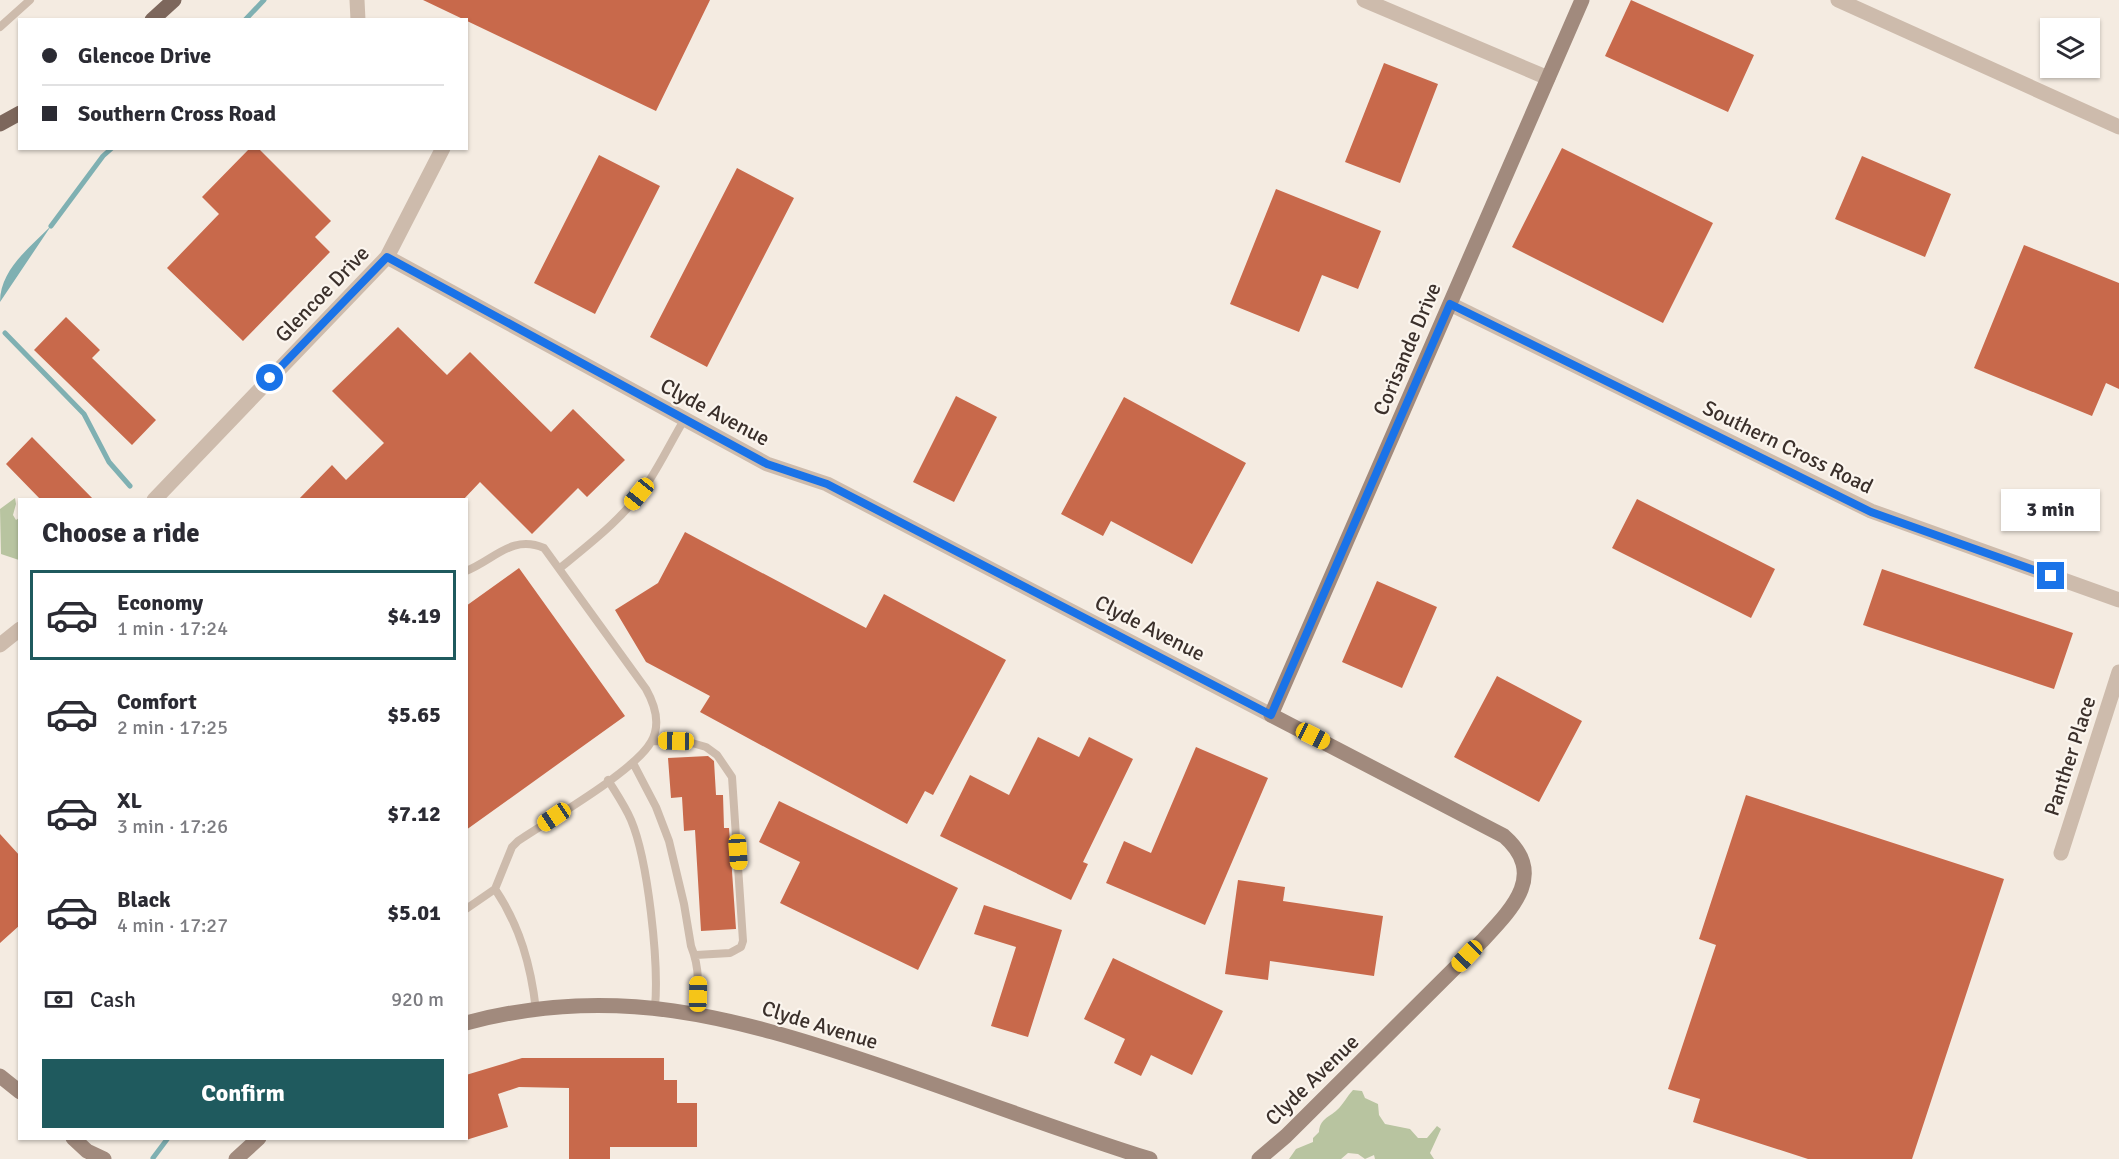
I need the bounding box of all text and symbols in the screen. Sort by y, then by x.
map controls [2040,18,2100,78]
button: layers [2040,18,2100,78]
text: Glencoe Drive [78,42,211,69]
text: Southern Cross Road [78,100,276,127]
street label: Glencoe Drive [269,240,375,348]
street label: Corisande Drive [1367,279,1447,419]
route start [256,364,283,391]
street label: Clyde Avenue [656,372,774,452]
street label: Southern Cross Road [1699,395,1877,499]
car [621,474,657,514]
callout: 3 min [2002,489,2100,531]
text: 3 min [2026,497,2075,522]
text: Choose a ride [42,517,200,550]
route end [2037,562,2064,589]
icon: car [45,588,99,642]
text: Economy [117,589,203,616]
street label: Clyde Avenue [1091,589,1209,667]
text: $4.19 [387,602,441,629]
text: 1 min · 17:24 [117,616,228,641]
icon: car [45,687,99,741]
text: Comfort [117,688,197,715]
street label: Panther Place [2038,693,2102,819]
text: $5.65 [387,701,441,728]
text: 2 min · 17:25 [117,715,228,740]
car [1293,720,1333,752]
car [658,732,694,750]
icon: car [45,786,99,840]
text: XL [117,787,142,814]
car [534,799,574,835]
text: $7.12 [387,800,441,827]
text: 3 min · 17:26 [117,814,228,839]
car [728,833,748,871]
icon: car [45,885,99,939]
text: Black [117,886,171,913]
text: $5.01 [387,899,441,926]
text: 4 min · 17:27 [117,913,228,938]
car [1448,937,1486,975]
car [689,976,707,1012]
icon: cash [42,983,75,1016]
text: Cash [90,986,136,1013]
text: 920 m [391,987,444,1012]
street label: Clyde Avenue [759,995,881,1055]
street label: Clyde Avenue [1260,1029,1364,1131]
button: Confirm [42,1059,444,1128]

